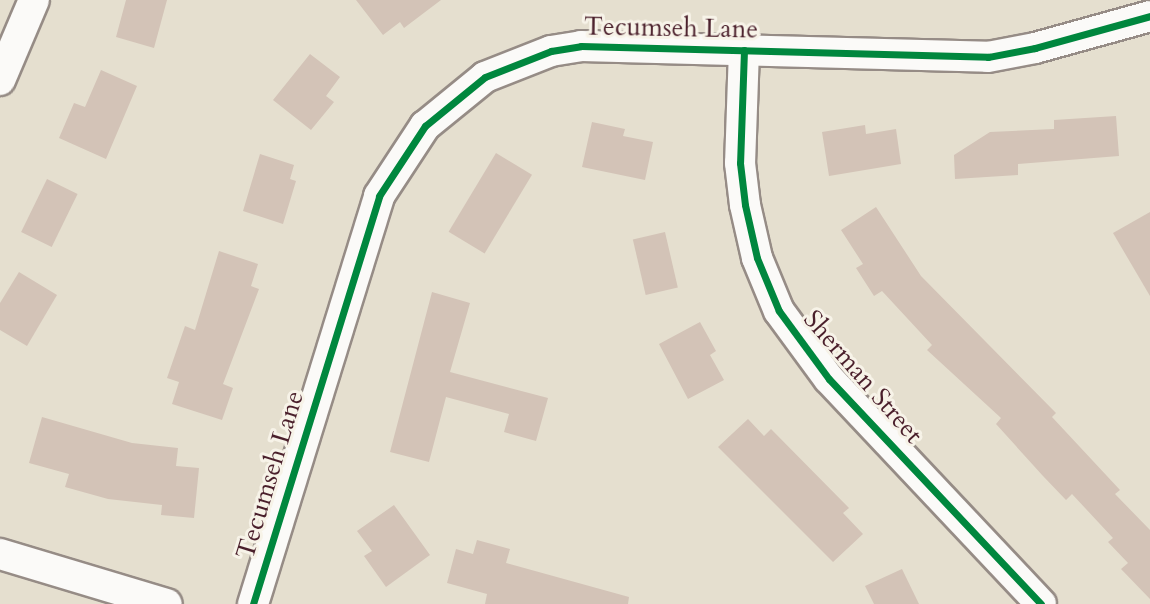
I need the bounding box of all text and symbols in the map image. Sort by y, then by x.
street label: Tecumseh Lane [584,11,758,45]
street label: Sherman Street [797,304,929,450]
street label: Tecumseh Lane [230,387,310,563]

